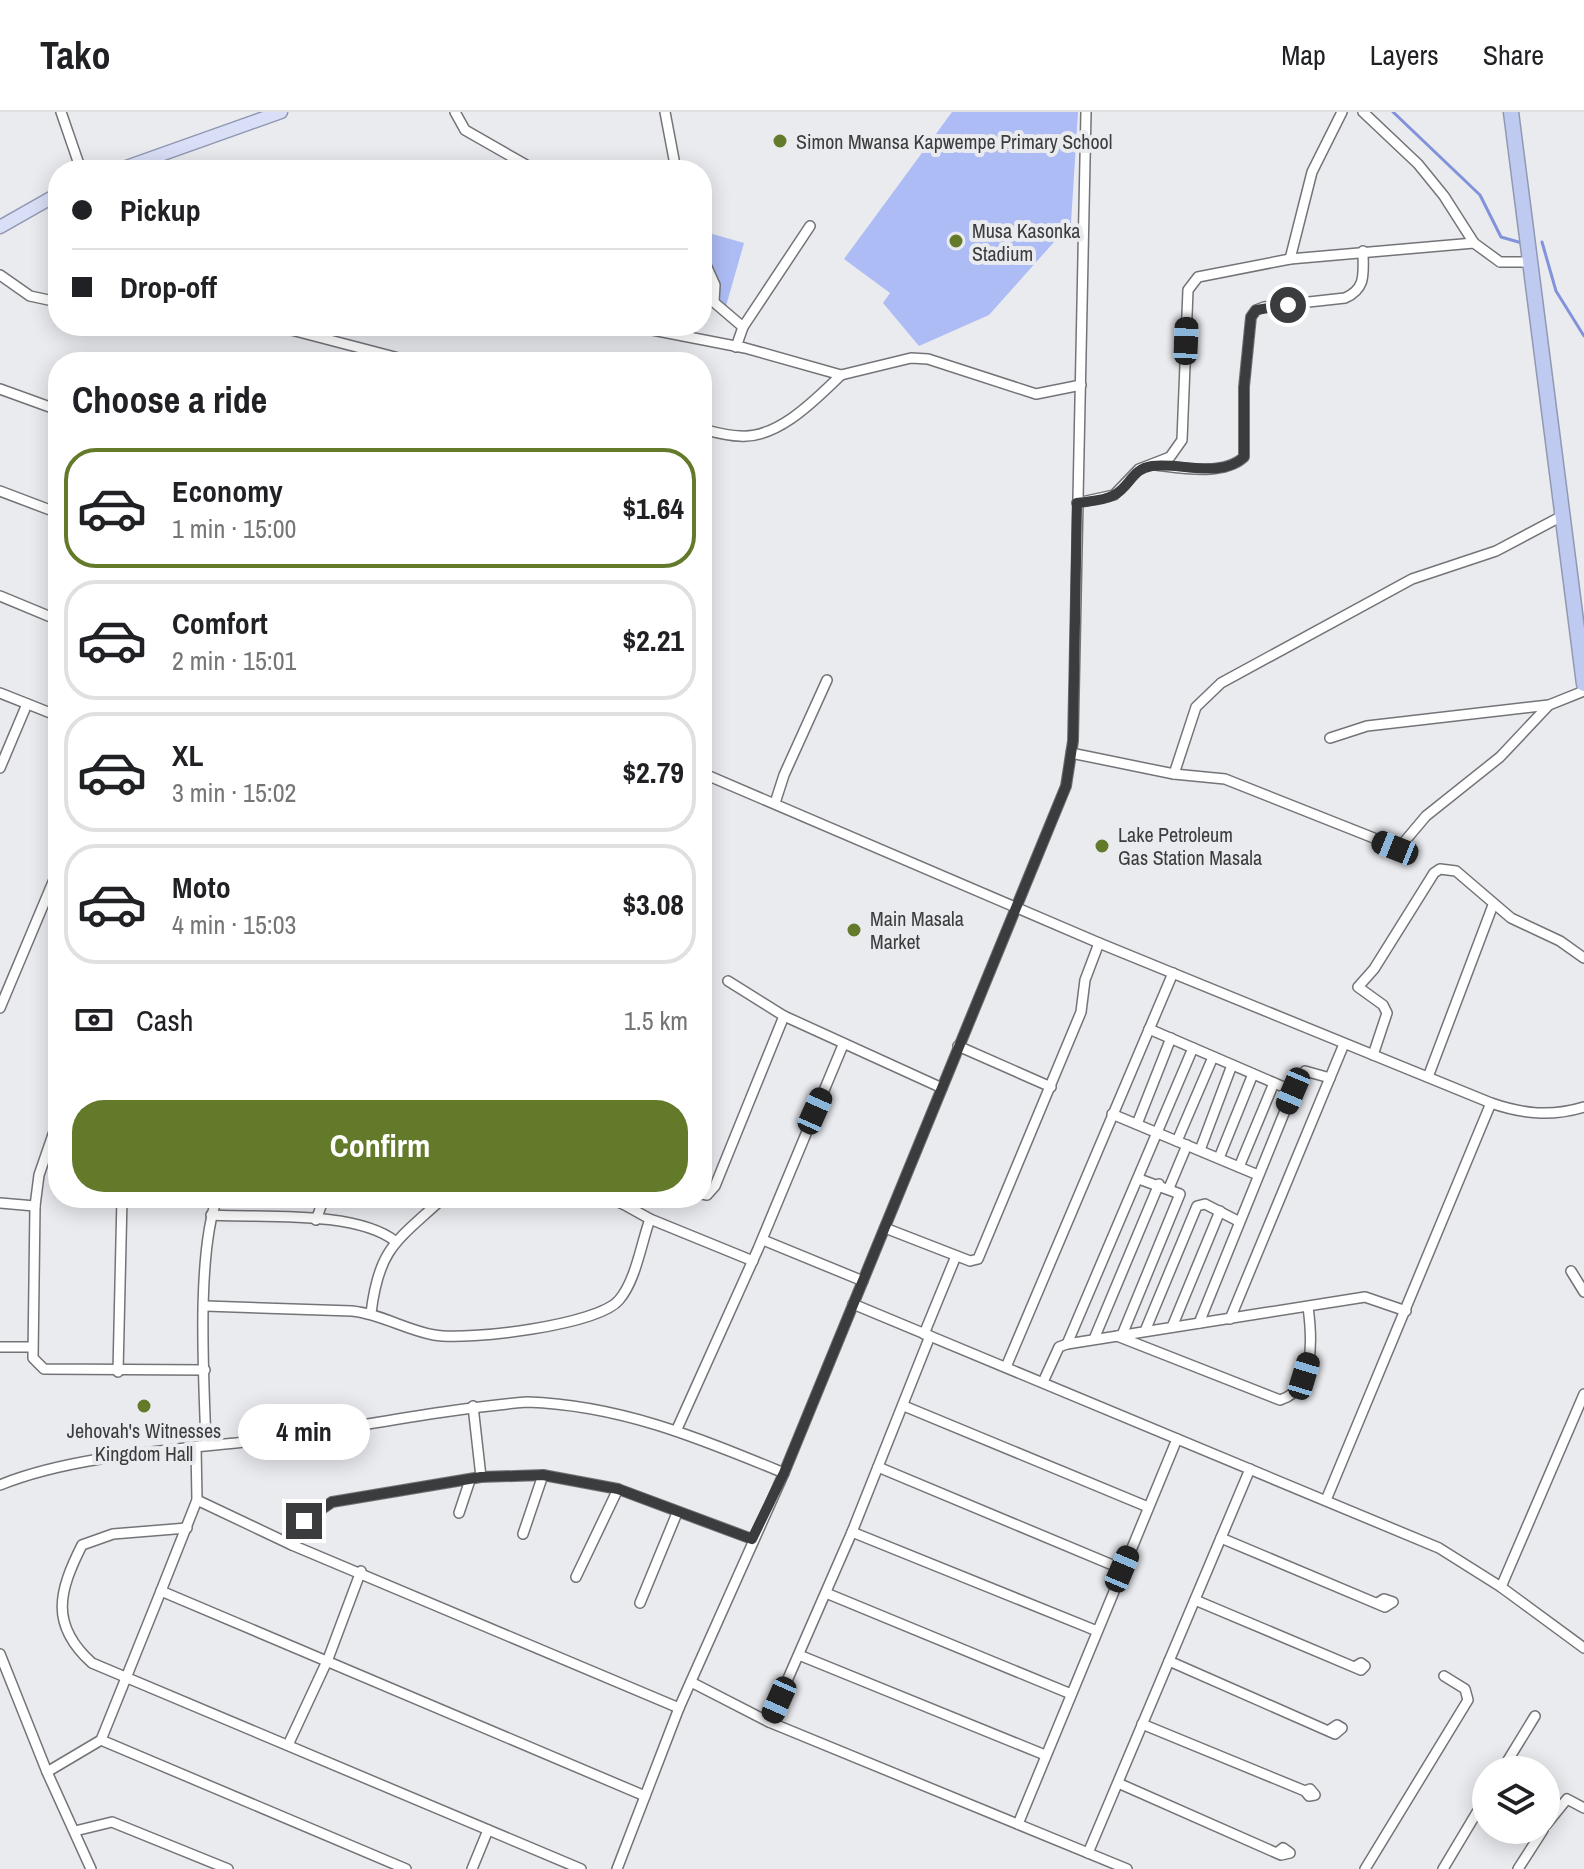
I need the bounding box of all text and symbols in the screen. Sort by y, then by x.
text: Tako [40,30,110,81]
text: Map [1281,36,1326,74]
text: Layers [1370,36,1439,74]
text: Share [1483,36,1544,74]
place label: Simon Mwansa Kapwempe Primary School [796,128,1112,155]
marker: Simon Mwansa Kapwempe Primary School [771,132,789,150]
text: Pickup [120,190,201,230]
place label: Musa Kasonka Stadium [972,217,1080,267]
marker: Musa Kasonka Stadium [947,232,965,250]
text: Drop-off [120,267,217,307]
route start [1270,287,1306,323]
car [1173,317,1199,365]
text: Choose a ride [72,376,267,424]
text: Economy [172,471,283,511]
icon: car [76,472,148,544]
text: $1.64 [622,488,684,528]
text: 1 min · 15:00 [172,511,296,546]
text: Comfort [172,603,268,643]
icon: car [76,604,148,676]
text: $2.21 [622,620,684,660]
text: 2 min · 15:01 [172,643,296,678]
text: XL [172,735,203,775]
icon: car [76,736,148,808]
text: $2.79 [622,752,684,792]
text: 3 min · 15:02 [172,775,296,810]
place label: Lake Petroleum Gas Station Masala [1118,821,1262,871]
car [1368,828,1422,868]
marker: Lake Petroleum Gas Station Masala [1093,837,1111,855]
text: Moto [172,867,231,907]
icon: car [76,868,148,940]
text: $3.08 [622,884,684,924]
place label: Main Masala Market [870,905,964,955]
text: 4 min · 15:03 [172,907,296,942]
marker: Main Masala Market [845,921,863,939]
icon: cash [72,998,116,1042]
text: Cash [136,1000,193,1040]
text: 1.5 km [624,1003,688,1038]
car [1273,1064,1313,1118]
car [794,1084,836,1138]
button: Confirm [72,1100,688,1192]
car [1286,1350,1322,1402]
marker: Jehovah's Witnesses Kingdom Hall [135,1397,153,1415]
callout: 4 min [238,1405,370,1461]
text: 4 min [276,1414,332,1449]
place label: Jehovah's Witnesses Kingdom Hall [67,1417,221,1467]
route end [286,1503,322,1539]
car [1102,1542,1142,1596]
car [758,1673,800,1727]
map controls [1472,1756,1560,1844]
button: layers [1472,1756,1560,1844]

